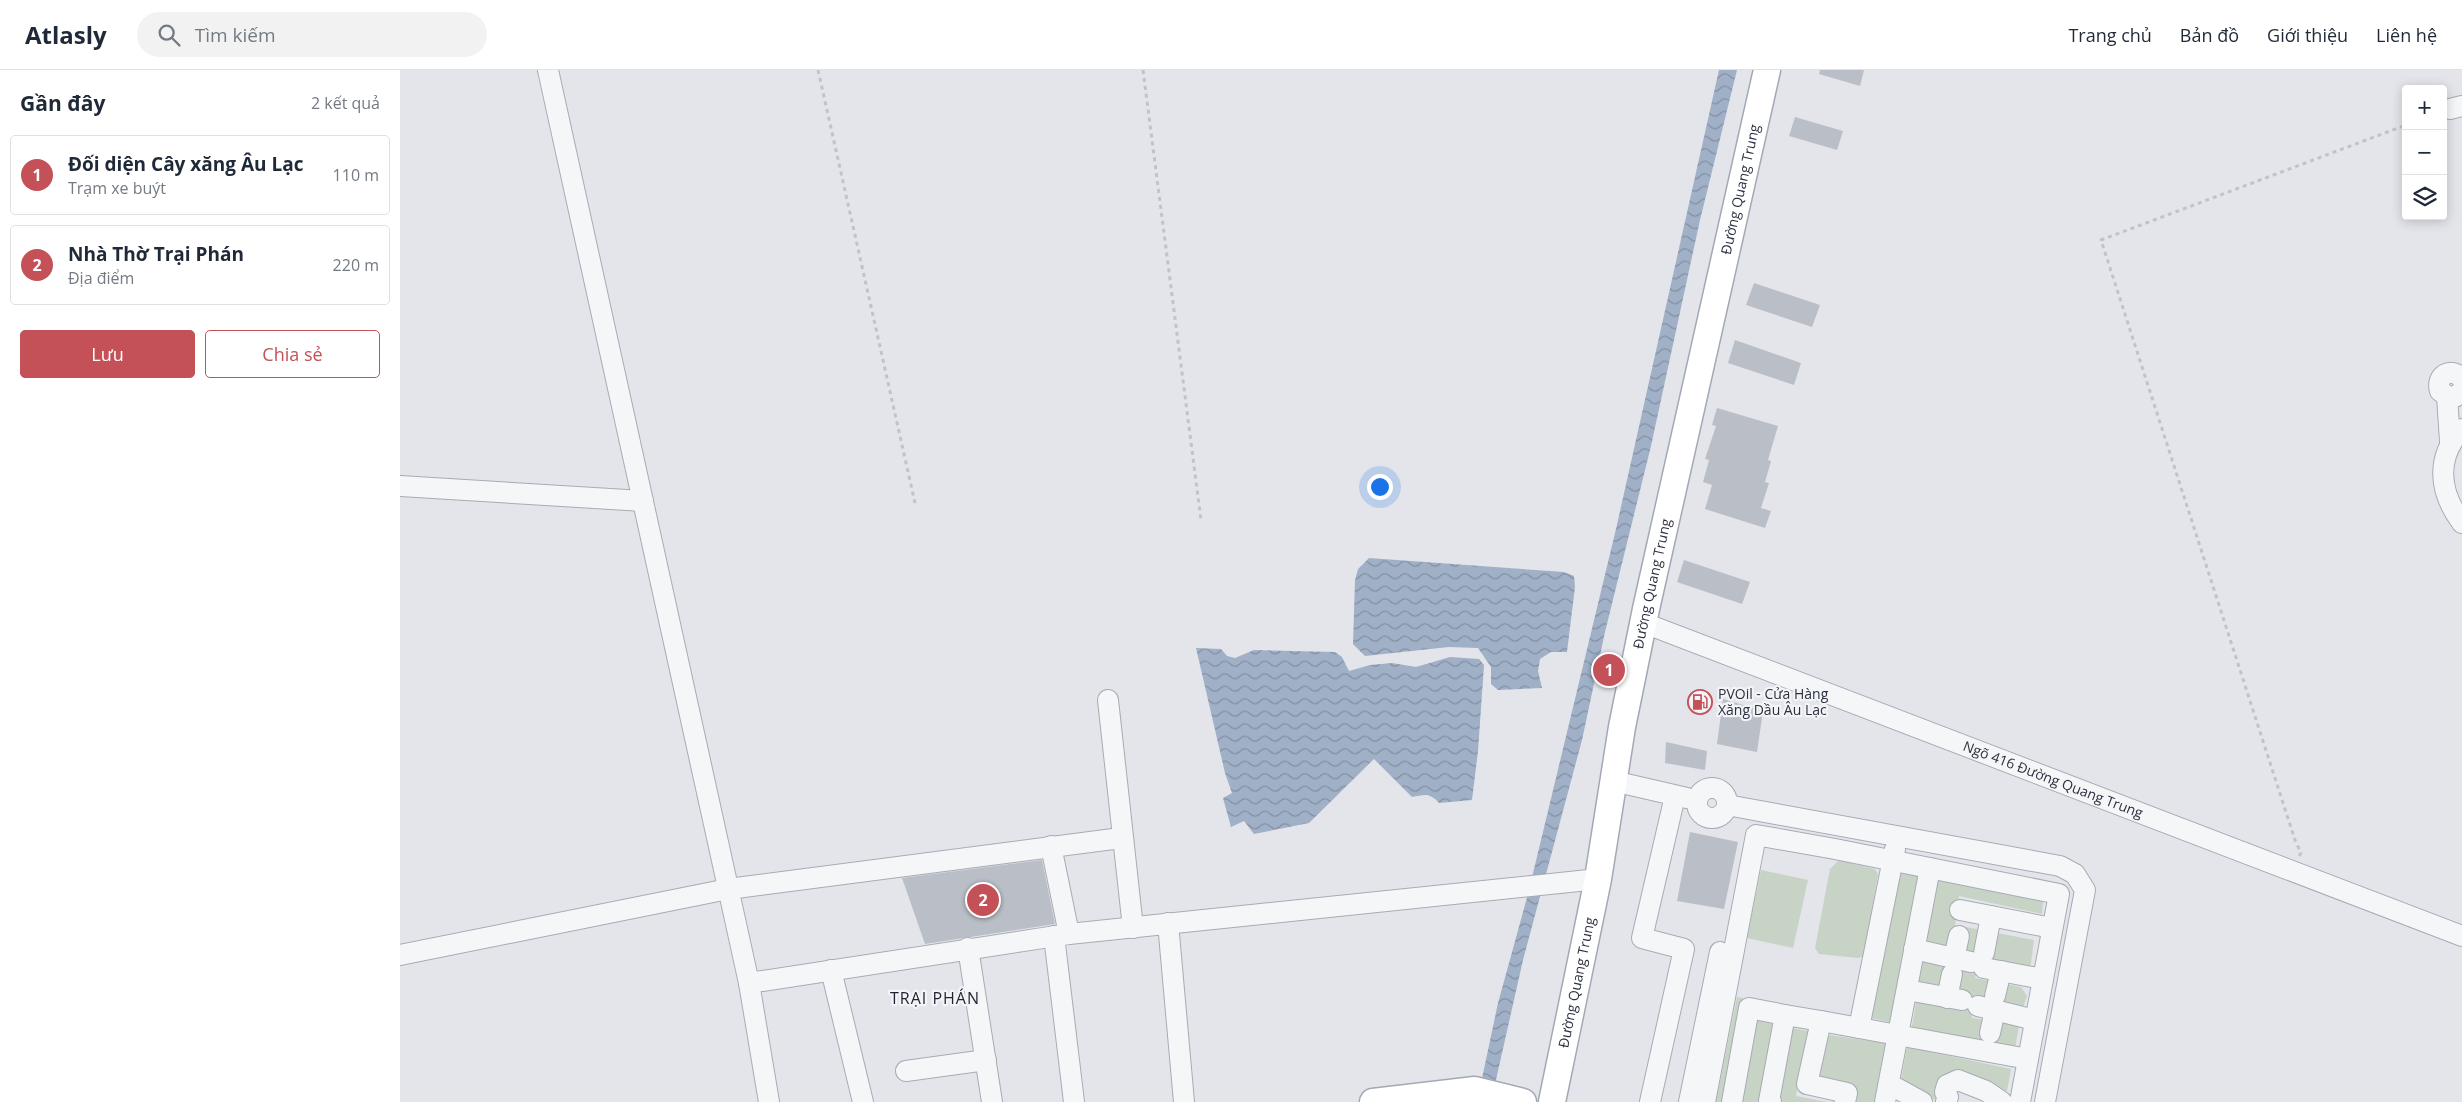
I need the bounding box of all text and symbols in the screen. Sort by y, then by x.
search box [137,12,487,57]
text: Atlasly [25,18,107,51]
icon: search [155,21,183,49]
text: Tìm kiếm [195,22,276,48]
text: Trang chủ [2068,23,2152,47]
text: Bản đồ [2180,23,2239,47]
text: Giới thiệu [2267,23,2348,47]
text: Liên hệ [2376,23,2437,47]
map controls [2402,85,2447,220]
button: + [2402,85,2447,130]
text: Gần đây [20,89,105,117]
text: 2 kết quả [311,92,380,114]
street label: Đường Quang Trung [1716,122,1764,256]
button: − [2402,130,2447,175]
text: Đối diện Cây xăng Âu Lạc [68,151,304,177]
text: 1 [32,164,42,186]
text: 110 m [333,164,379,186]
button: layers [2402,175,2447,220]
text: Trạm xe buýt [68,177,166,199]
text: Nhà Thờ Trại Phán [68,241,244,267]
text: 2 [32,254,42,276]
text: 220 m [333,254,379,276]
text: Địa điểm [68,267,134,289]
button: Lưu [20,330,195,378]
button: Chia sẻ [205,330,380,378]
your location [1367,474,1393,500]
street label: Đường Quang Trung [1628,516,1675,651]
pin: 1 [1593,651,1625,689]
place label: PVOil - Cửa Hàng Xăng Dầu Âu Lạc [1718,684,1829,719]
fuel station icon: PVOil - Cửa Hàng Xăng Dầu Âu Lạc [1687,689,1713,715]
street label: Ngõ 416 Đường Quang Trung [1961,736,2146,822]
pin: 2 [967,881,999,919]
street label: Đường Quang Trung [1553,915,1599,1050]
district label: TRẠI PHÁN [890,987,980,1009]

